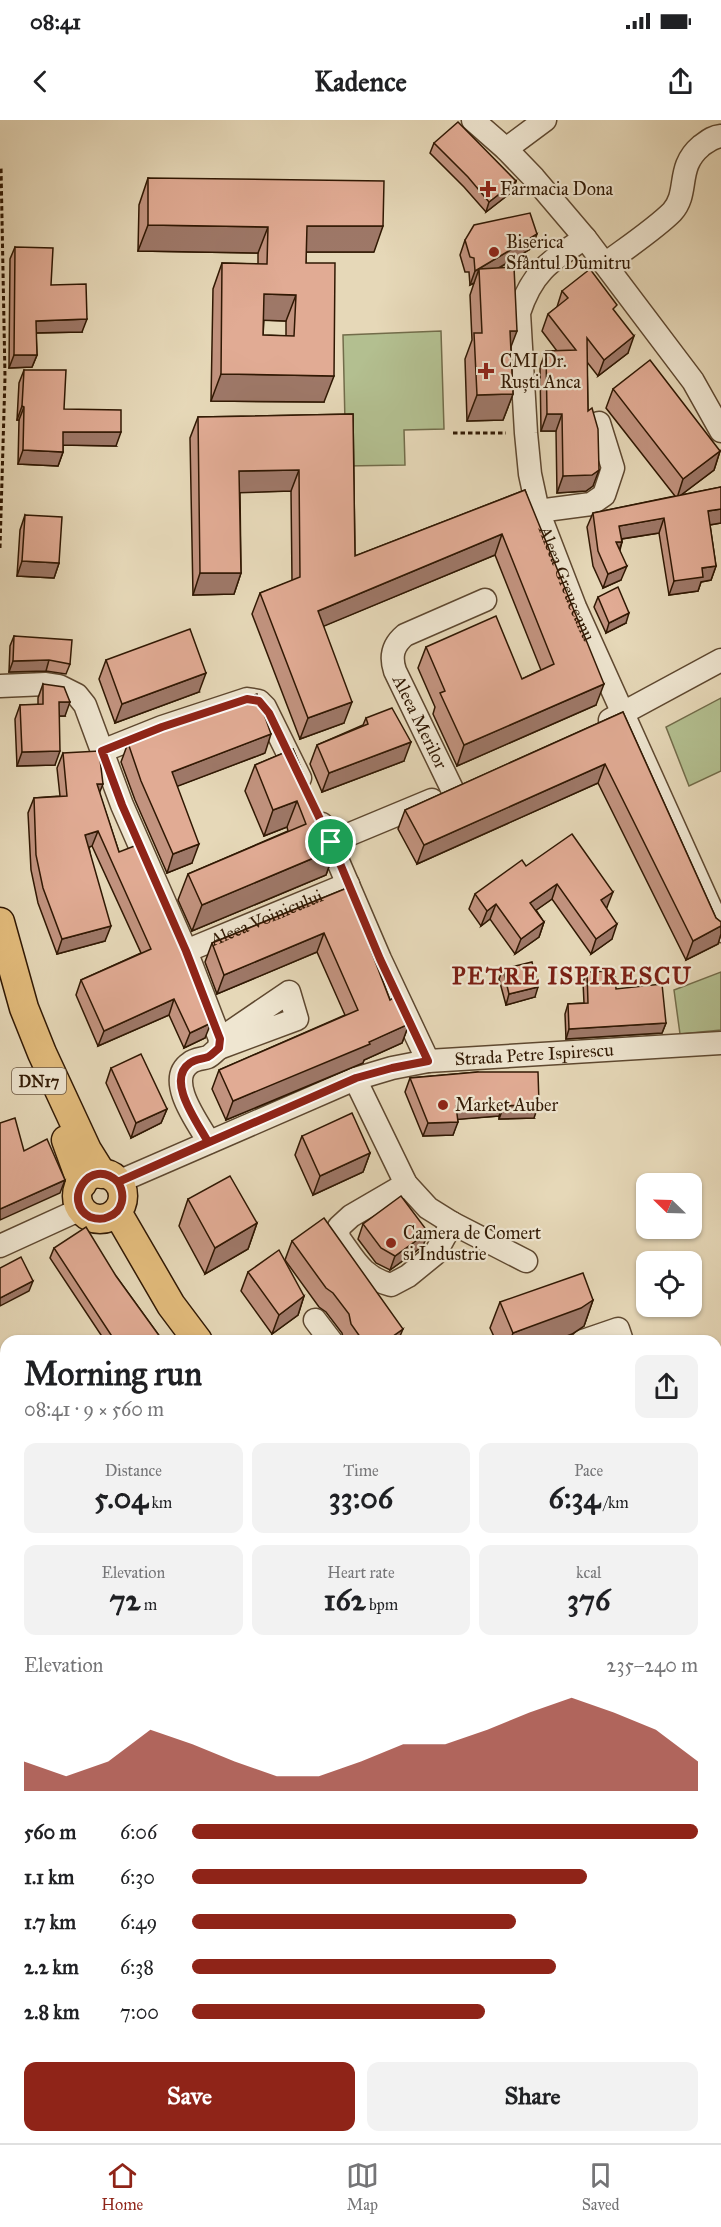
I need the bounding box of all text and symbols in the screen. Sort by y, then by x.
text: 08:41 [30,8,81,35]
icon: back [24,65,57,98]
text: Kadence [314,65,407,98]
icon: share [664,65,697,98]
place label: Farmacia Dona [500,178,614,200]
marker: Farmacia Dona [481,182,495,196]
place label: Biserica Sfântul Dumitru [506,231,631,274]
marker: Biserica Sfântul Dumitru [487,245,501,259]
place label: CMI Dr. Ruști Anca [500,350,581,393]
marker: CMI Dr. Ruști Anca [477,362,495,380]
street label: Aleea Greuceanu [533,522,600,645]
street label: Aleea Merilor [387,671,452,773]
pin [305,816,356,867]
icon: arrive [314,825,347,858]
street label: Aleea Voinicului [206,885,326,951]
district label: PETRE ISPIRESCU [452,961,692,991]
street label: Strada Petre Ispirescu [454,1039,615,1070]
road number: DN17 [12,1068,66,1094]
place label: Market Auber [455,1094,558,1116]
marker: Market Auber [436,1098,450,1112]
north arrow [636,1173,702,1239]
map controls [636,1173,702,1317]
place label: Camera de Comert si Industrie [403,1222,542,1265]
marker: Camera de Comert si Industrie [384,1236,398,1250]
button: locate [636,1251,702,1317]
text: Morning run [24,1354,202,1394]
button: share [635,1355,698,1418]
text: 08:41 · 9 × 560 m [24,1397,164,1421]
text: Distance [105,1461,162,1480]
text: Time [343,1461,379,1480]
text: Pace [574,1461,603,1480]
text: 5.04 [94,1480,148,1516]
text: 33:06 [329,1480,393,1516]
text: 6:34 [549,1480,600,1516]
text: km [148,1493,172,1512]
text: /km [600,1493,629,1512]
text: Elevation [102,1563,165,1582]
text: Heart rate [327,1563,395,1582]
text: kcal [576,1563,601,1582]
text: 72 [109,1582,140,1618]
text: 162 [324,1582,366,1618]
text: 376 [567,1582,610,1618]
text: m [140,1595,157,1614]
text: bpm [366,1595,398,1614]
text: Elevation [24,1653,103,1677]
text: 235–240 m [607,1653,698,1677]
text: 560 m [24,1820,76,1844]
text: 6:06 [120,1820,157,1844]
text: 1.1 km [24,1865,74,1889]
text: 6:30 [120,1865,155,1889]
text: 1.7 km [24,1910,76,1934]
text: 6:49 [120,1910,157,1934]
text: 2.2 km [24,1955,79,1979]
text: 6:38 [120,1955,154,1979]
text: 2.8 km [24,2000,79,2024]
text: 7:00 [120,2000,159,2024]
button: Save [24,2062,355,2131]
button: Share [367,2062,698,2131]
tab: Home [101,2159,143,2214]
tab: Map [346,2159,379,2214]
tab: Saved [582,2159,620,2214]

